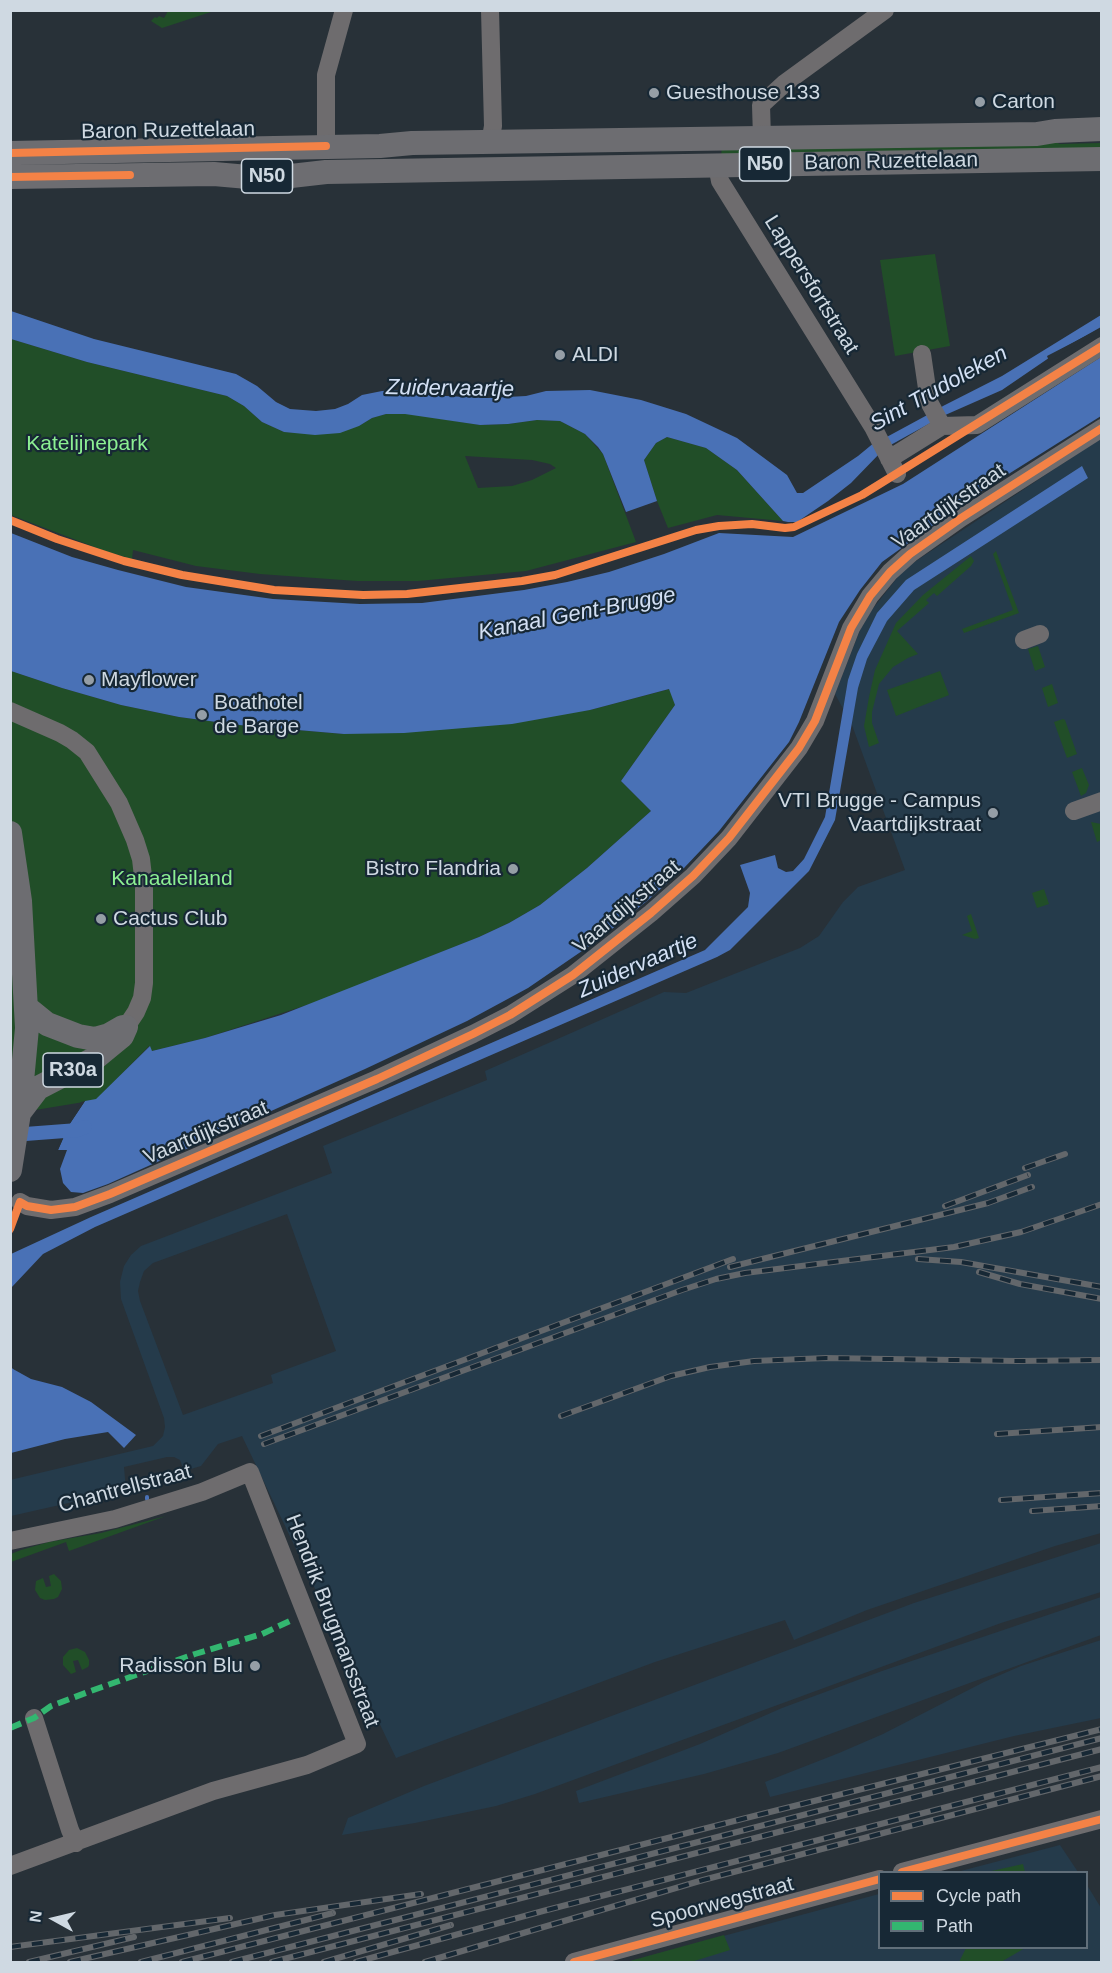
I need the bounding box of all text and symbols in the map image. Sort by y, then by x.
place label: Guesthouse 133 [666,80,820,106]
marker: Guesthouse 133 [647,86,661,100]
place label: Carton [992,89,1055,115]
marker: Carton [973,95,987,109]
street label: Baron Ruzettelaan [81,117,255,145]
road number: N50 [740,147,790,181]
street label: Baron Ruzettelaan [804,148,978,176]
road number: N50 [242,159,292,193]
street label: Lappersfortstraat [758,211,864,359]
water label: Sint Trudoleken [866,340,1012,438]
place label: ALDI [572,342,619,368]
marker: ALDI [553,348,567,362]
water label: Zuidervaartje [386,375,514,403]
park label: Katelijnepark [26,431,148,457]
street label: Vaartdijkstraat [887,459,1011,555]
water label: Kanaal Gent-Brugge [476,582,678,646]
place label: Mayflower [101,667,197,693]
marker: Mayflower [82,673,96,687]
place label: Boathotel de Barge [214,690,303,740]
marker: Boathotel de Barge [195,708,209,722]
place label: VTI Brugge - Campus Vaartdijkstraat [778,788,981,838]
marker: VTI Brugge - Campus Vaartdijkstraat [986,806,1000,820]
street label: Vaartdijkstraat [568,855,686,959]
place label: Bistro Flandria [366,856,501,882]
marker: Bistro Flandria [506,862,520,876]
park label: Kanaaleiland [111,866,233,892]
place label: Cactus Club [113,906,227,932]
marker: Cactus Club [94,912,108,926]
water label: Zuidervaartje [574,928,702,1004]
road number: R30a [43,1053,103,1087]
street label: Vaartdijkstraat [140,1095,272,1171]
street label: Chantrellstraat [56,1459,194,1519]
street label: Hendrik Brugmansstraat [280,1511,384,1731]
place label: Radisson Blu [119,1653,243,1679]
marker: Radisson Blu [248,1659,262,1673]
legend [878,1871,1088,1949]
street label: Spoorwegstraat [648,1872,796,1934]
text: Cycle path [936,1886,1021,1906]
north arrow [24,1889,84,1949]
text: N [26,1910,45,1923]
text: Path [936,1916,973,1936]

